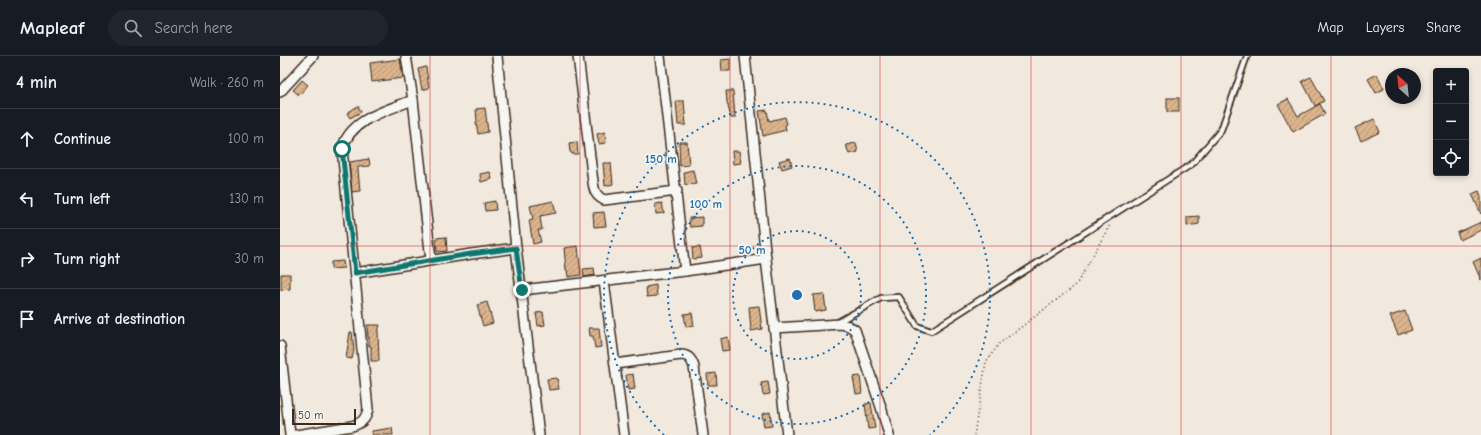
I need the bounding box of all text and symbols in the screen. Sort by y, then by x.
search box [108,10,388,46]
text: Mapleaf [20,17,84,39]
icon: search [122,17,144,39]
text: Search here [154,19,233,37]
text: Map [1317,19,1344,36]
text: Layers [1366,19,1404,36]
text: Share [1426,19,1461,36]
north arrow [1385,68,1421,104]
map controls [1433,68,1469,176]
button: + [1433,68,1469,104]
text: 4 min [16,73,57,92]
text: Walk · 260 m [190,75,264,90]
button: − [1433,104,1469,140]
icon: ahead [16,128,38,150]
text: Continue [54,130,111,148]
text: 100 m [228,131,264,146]
route start [333,140,351,158]
button: locate [1433,140,1469,176]
text: 150 m [645,152,677,166]
icon: left [16,188,38,210]
text: Turn left [54,190,110,208]
text: 130 m [229,191,264,206]
text: 100 m [690,197,722,211]
text: 50 m [738,243,766,257]
icon: right [16,248,38,270]
text: Turn right [54,250,120,268]
text: 30 m [234,251,264,266]
route end [513,281,531,299]
centre of rings [790,288,804,302]
icon: arrive [16,308,38,330]
text: Arrive at destination [54,310,185,328]
scale bar [292,407,356,426]
text: 50 m [298,409,323,422]

